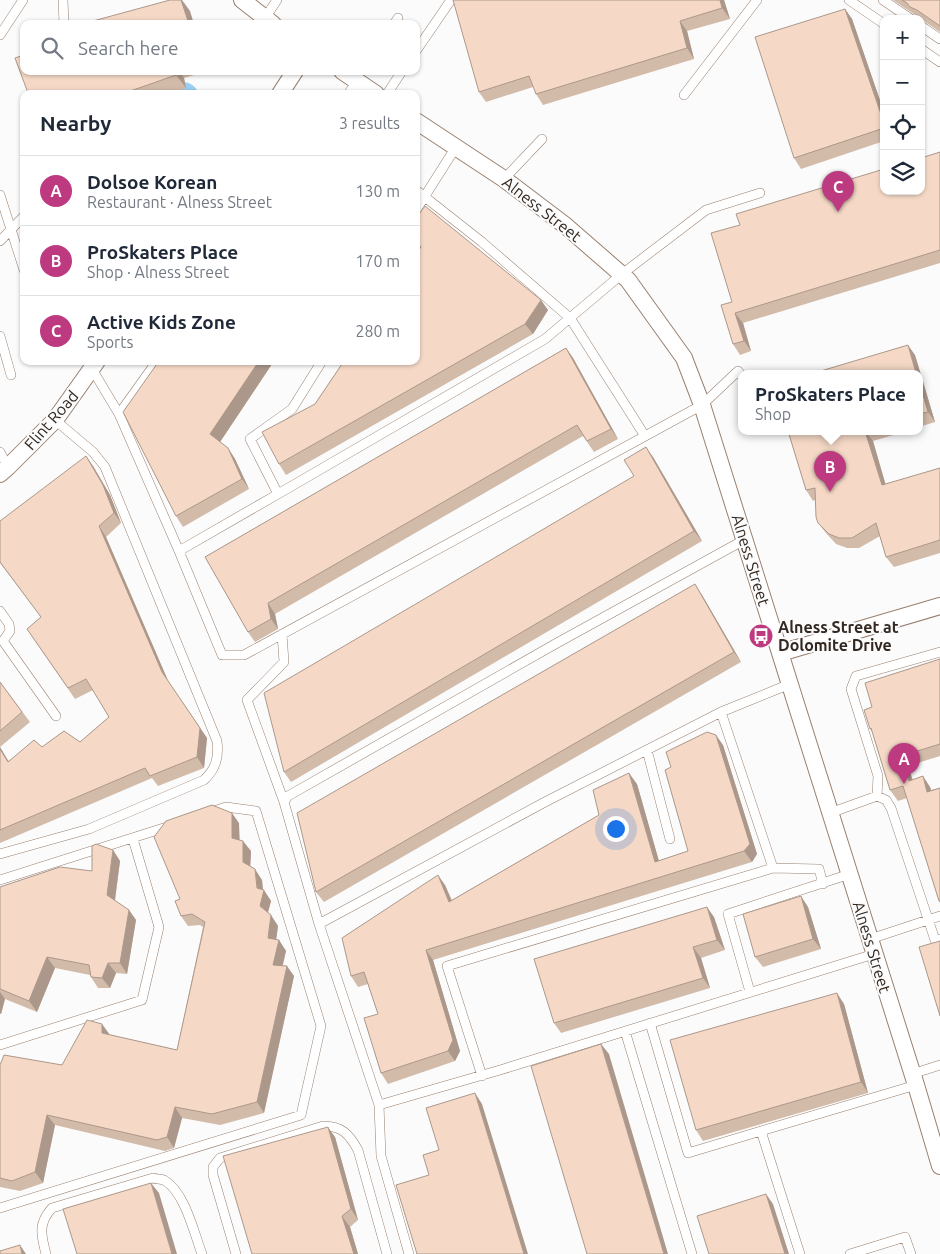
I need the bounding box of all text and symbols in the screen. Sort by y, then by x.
map controls [880,15,925,195]
button: + [880,15,925,60]
search box [20,20,420,75]
icon: search [38,34,66,62]
text: Search here [78,37,178,59]
button: − [880,60,925,105]
button: locate [880,105,925,150]
text: Nearby [40,111,111,135]
text: 3 results [339,114,400,132]
button: layers [880,150,925,195]
text: Dolsoe Korean [87,171,217,193]
pin: C [822,171,854,212]
street label: Alness Street [499,173,585,246]
text: A [50,182,62,200]
text: 130 m [355,182,400,200]
text: Restaurant · Alness Street [87,193,272,211]
text: ProSkaters Place [87,241,238,263]
text: B [51,252,61,270]
text: 170 m [355,252,400,270]
text: Shop · Alness Street [87,263,229,281]
text: Active Kids Zone [87,311,236,333]
text: C [51,322,61,340]
text: 280 m [355,322,400,340]
text: Sports [87,333,133,351]
popup [738,370,923,435]
text: ProSkaters Place [755,383,906,405]
street label: Flint Road [20,387,82,453]
text: Shop [755,405,791,423]
pin: B [814,451,846,492]
street label: Alness Street [729,512,774,609]
place label: Alness Street at Dolomite Drive [778,618,899,654]
bus stop icon: Alness Street at Dolomite Drive [748,623,774,649]
pin: A [888,743,920,784]
your location [603,816,629,842]
street label: Alness Street [850,899,895,996]

